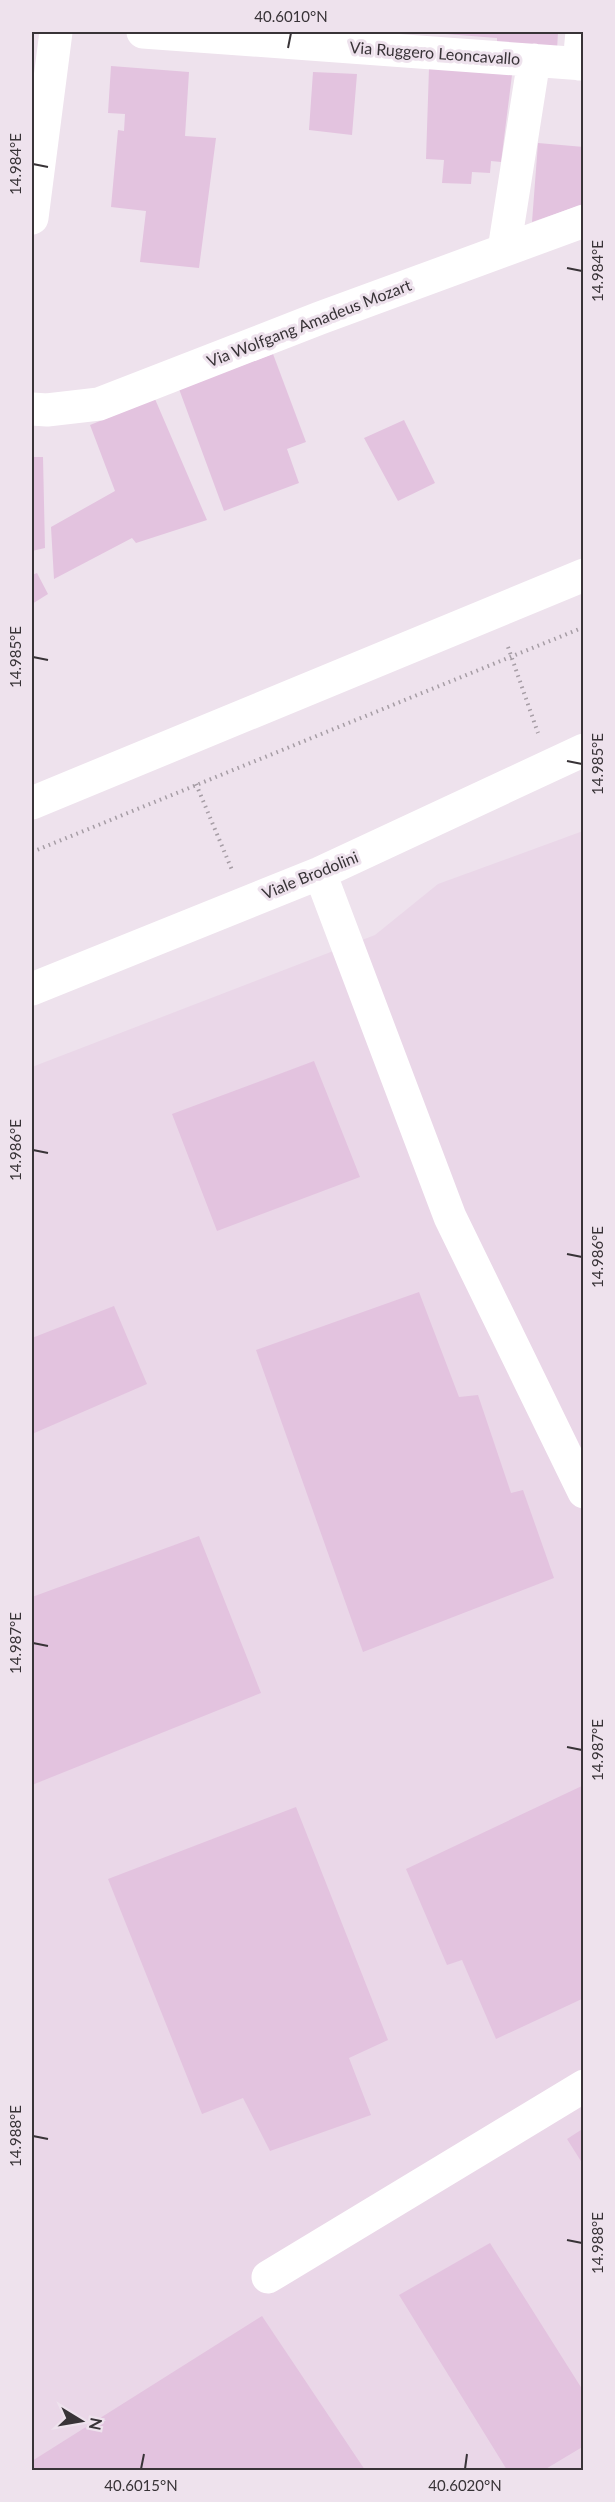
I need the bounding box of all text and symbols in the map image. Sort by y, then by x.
text: 40.6010°N [254,7,328,25]
street label: Via Ruggero Leoncavallo [349,37,521,68]
text: 14.984°E [6,133,24,195]
text: 14.984°E [588,240,606,302]
street label: Via Wolfgang Amadeus Mozart [204,275,414,370]
text: 14.985°E [6,626,24,688]
text: 14.985°E [588,733,606,795]
street label: Viale Brodolini [259,847,361,902]
text: 14.986°E [6,1119,24,1181]
text: 14.986°E [588,1226,606,1288]
text: 14.987°E [6,1612,24,1674]
text: 14.987°E [588,1719,606,1781]
text: 14.988°E [6,2105,24,2167]
text: 14.988°E [588,2212,606,2274]
north arrow [51,2391,111,2451]
text: N [86,2416,107,2432]
text: 40.6015°N [104,2476,178,2494]
text: 40.6020°N [428,2476,502,2494]

